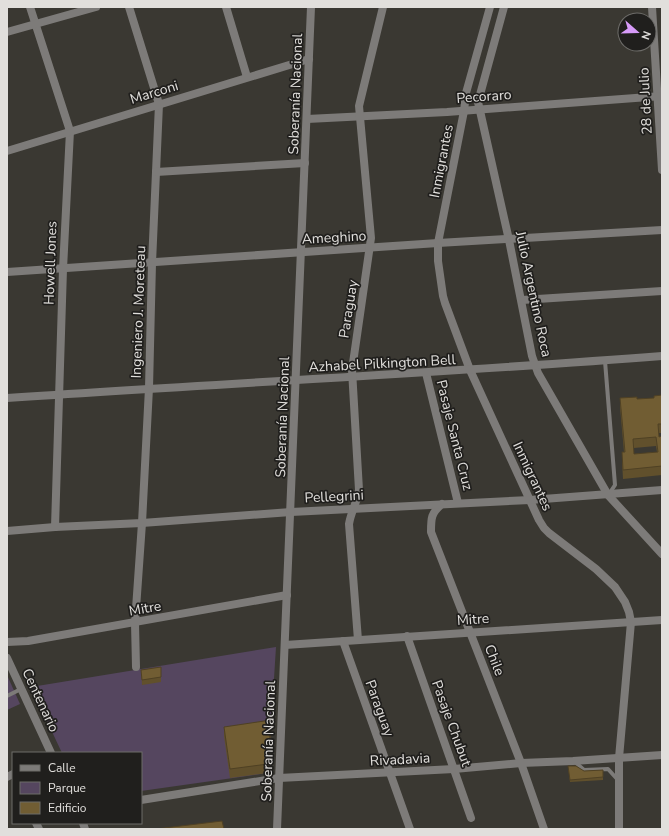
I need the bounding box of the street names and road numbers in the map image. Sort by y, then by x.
street label: Soberanía Nacional [284,32,307,155]
street label: 28 de Julio [634,67,657,135]
street label: Marconi [128,76,181,109]
street label: Pecoraro [456,85,512,108]
street label: Inmigrantes [425,123,458,199]
street label: Howell Jones [40,221,61,305]
street label: Ameghino [301,226,367,249]
street label: Julio Argentino Roca [511,228,556,359]
street label: Ingeniero J. Moreteau [127,245,150,379]
street label: Paraguay [335,278,363,340]
street label: Azhabel Pilkington Bell [308,350,457,377]
street label: Soberanía Nacional [271,355,294,478]
street label: Pasaje Santa Cruz [432,378,478,493]
street label: Inmigrantes [508,439,557,514]
street label: Pellegrini [304,485,364,508]
street label: Mitre [127,596,163,621]
street label: Mitre [456,609,490,630]
street label: Chile [480,642,509,679]
street label: Centenario [18,665,64,735]
street label: Paraguay [361,677,399,740]
street label: Pasaje Chubut [427,677,476,769]
street label: Soberanía Nacional [257,679,280,802]
street label: Rivadavia [369,748,431,771]

